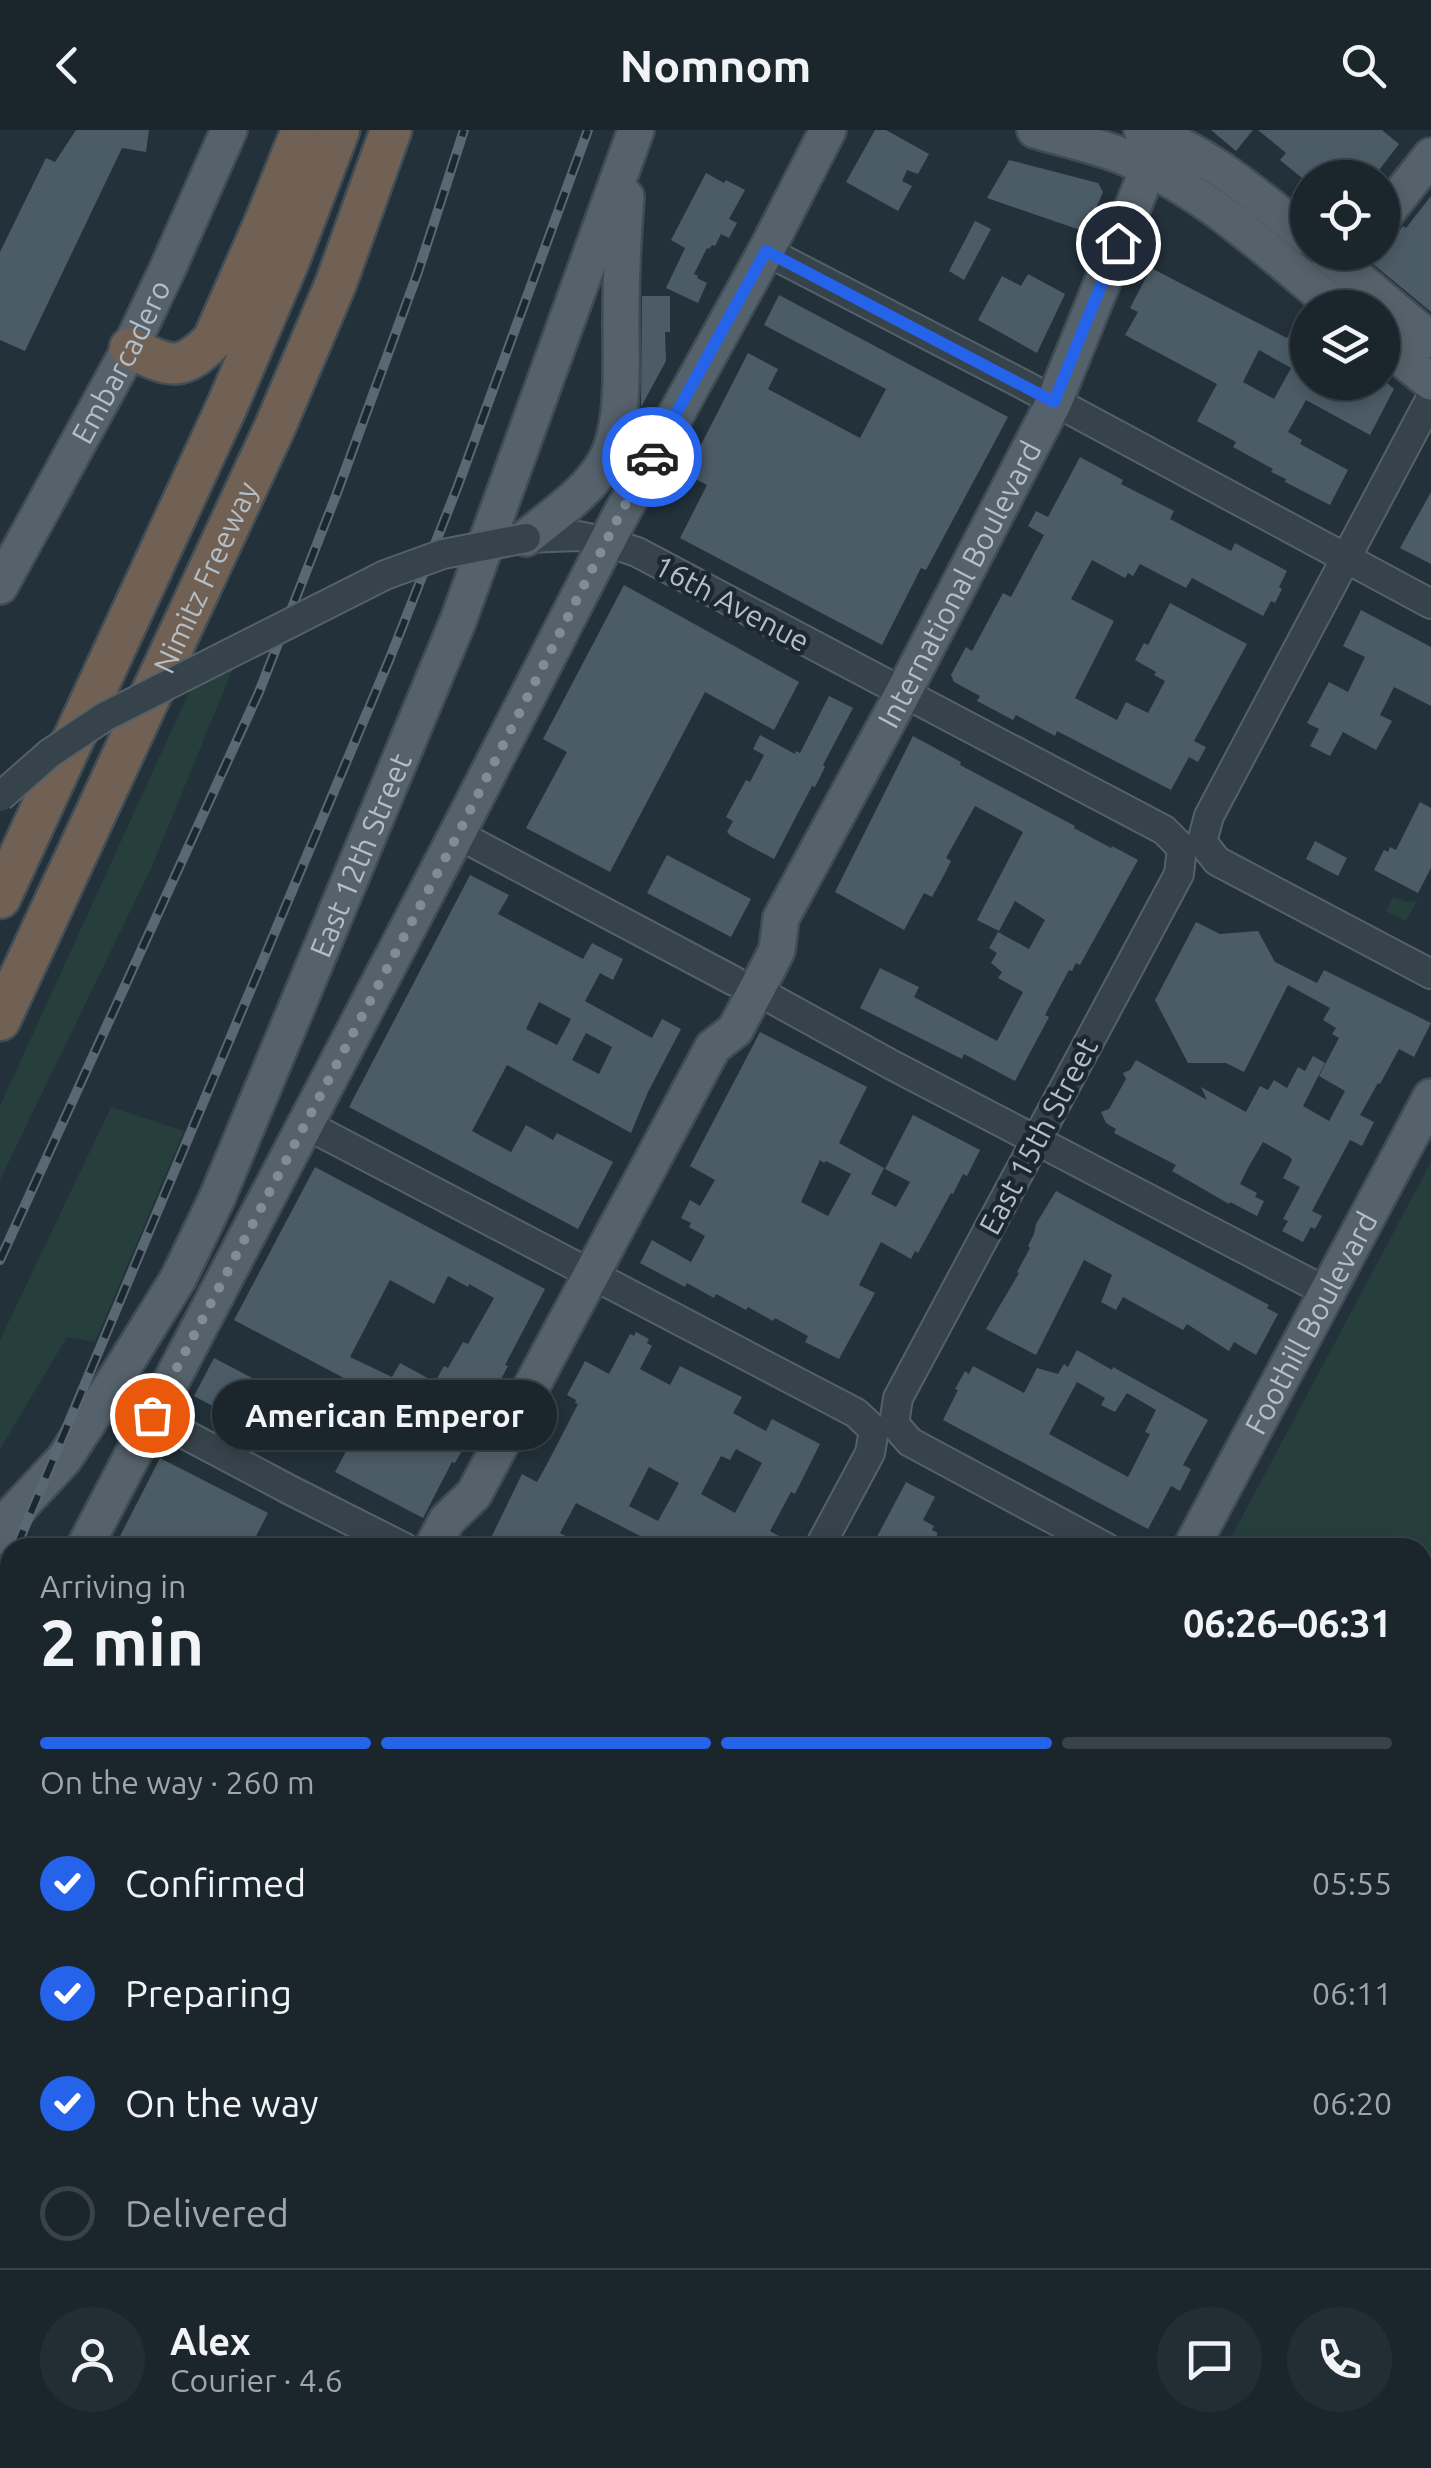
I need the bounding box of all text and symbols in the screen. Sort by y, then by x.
icon: back [40,38,95,93]
icon: search [1336,38,1391,93]
text: Nomnom [620,40,811,91]
map controls [1290,160,1400,400]
button: locate [1290,160,1400,270]
pin [1076,201,1161,286]
icon: home [1091,216,1146,271]
street label: Embarcadero [64,274,177,449]
button: layers [1290,290,1400,400]
courier [602,407,702,507]
icon: car [625,430,680,485]
street label: International Boulevard [871,435,1048,733]
street label: Nimitz Freeway [146,476,264,678]
street label: 16th Avenue [649,548,815,658]
street label: East 12th Street [303,748,418,962]
street label: East 15th Street [972,1032,1104,1240]
street label: Foothill Boulevard [1238,1206,1384,1440]
pin [110,1373,195,1458]
callout: American Emperor [212,1380,557,1450]
icon: bag [125,1388,180,1443]
text: American Emperor [245,1397,524,1433]
text: Arriving in [40,1568,186,1604]
text: 06:26–06:31 [1183,1602,1392,1644]
text: 2 min [40,1605,204,1678]
text: On the way · 260 m [40,1764,315,1800]
icon: check [40,1856,95,1911]
text: Confirmed [125,1862,306,1904]
text: 05:55 [1312,1865,1392,1901]
icon: check [40,1966,95,2021]
text: Preparing [125,1972,292,2014]
text: 06:11 [1312,1975,1392,2011]
icon: check [40,2076,95,2131]
text: On the way [125,2082,318,2124]
text: 06:20 [1312,2085,1392,2121]
text: Delivered [125,2192,289,2234]
button: person [40,2307,145,2412]
button: chat [1157,2307,1262,2412]
button: phone [1287,2307,1392,2412]
text: Alex [170,2320,251,2362]
text: Courier · 4.6 [170,2362,343,2398]

